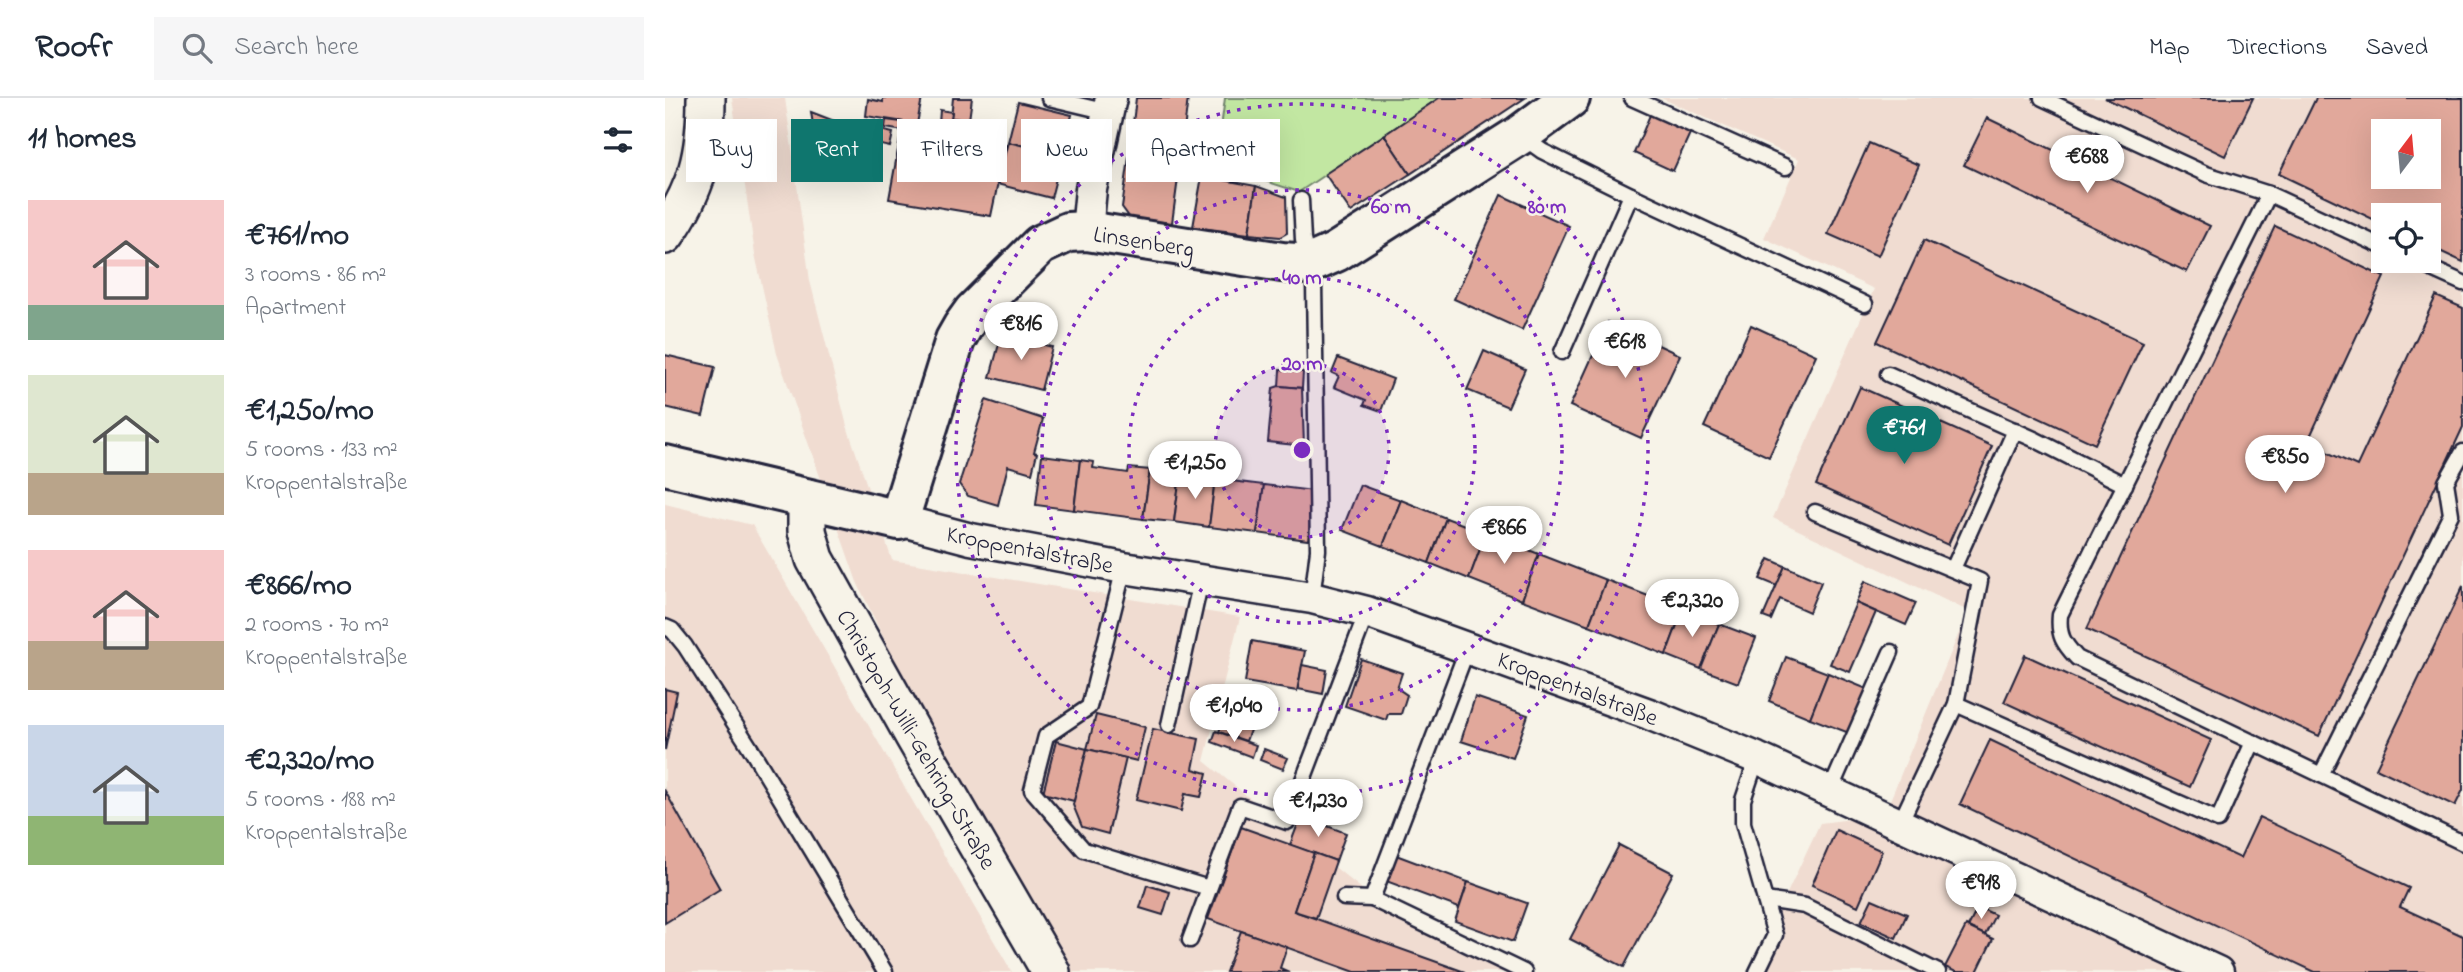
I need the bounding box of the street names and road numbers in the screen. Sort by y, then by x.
street label: Linsenberg [1091,218,1196,269]
street label: Kroppentalstraße [943,518,1116,585]
street label: Christoph-Willi-Gehring-Straße [826,604,1004,877]
street label: Kroppentalstraße [1492,644,1663,737]

